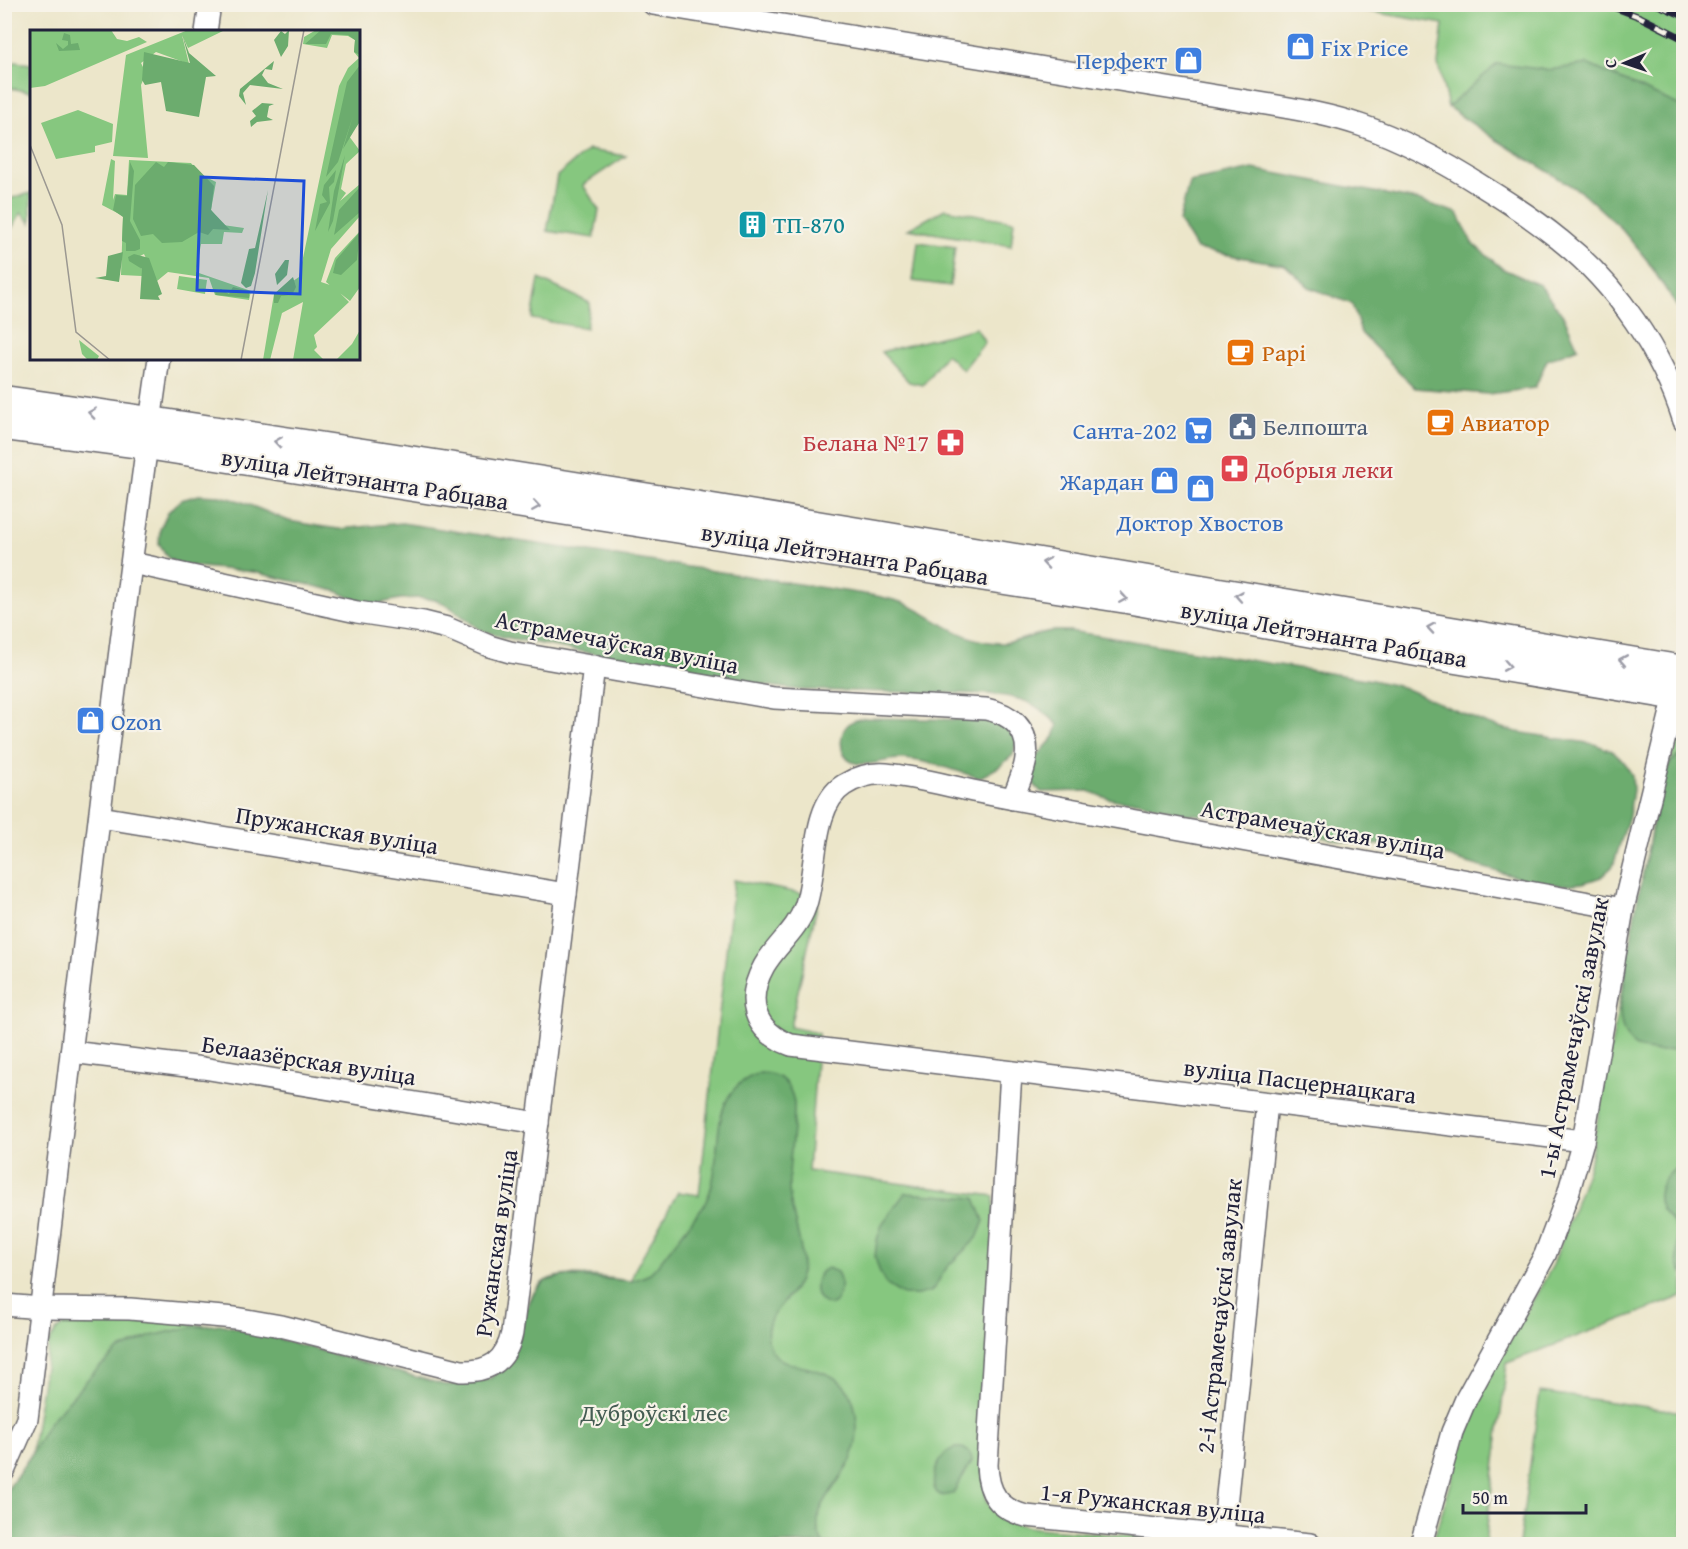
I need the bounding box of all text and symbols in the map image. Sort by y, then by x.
inset map [30,30,360,360]
place label: Fix Price [1321,30,1408,65]
shop icon: Fix Price [1284,31,1316,63]
north arrow [1595,33,1655,93]
place label: Перфект [1076,43,1167,78]
shop icon: Перфект [1172,44,1204,76]
text: С [1598,59,1622,68]
place label: ТП-870 [773,207,845,242]
building icon: ТП-870 [736,208,768,240]
place label: Papi [1262,335,1306,370]
cafe icon: Papi [1225,336,1257,368]
place label: Авиатор [1461,405,1550,440]
cafe icon: Авиатор [1424,406,1456,438]
one-way arrow [87,408,97,420]
place label: Белпошта [1263,409,1369,444]
public building icon: Белпошта [1226,410,1258,442]
place label: Санта-202 [1073,413,1177,448]
supermarket icon: Санта-202 [1182,414,1214,446]
place label: Белана №17 [803,425,929,460]
pharmacy icon: Белана №17 [934,426,966,458]
one-way arrow [274,436,283,448]
street label: вуліца Лейтэнанта Рабцава [219,439,512,519]
place label: Добрыя леки [1254,452,1393,487]
pharmacy icon: Добрыя леки [1218,453,1250,485]
place label: Жардан [1059,464,1144,499]
shop icon: Жардан [1149,465,1181,497]
shop icon: Доктор Хвостов [1184,473,1216,505]
one-way arrow [532,499,541,511]
place label: Доктор Хвостов [1115,505,1284,540]
street label: вуліца Лейтэнанта Рабцава [699,514,992,594]
one-way arrow [1042,557,1052,570]
one-way arrow [1234,590,1244,603]
one-way arrow [1118,591,1128,604]
street label: вуліца Лейтэнанта Рабцава [1178,592,1471,677]
street label: Астрамечаўская вуліца [492,601,742,683]
one-way arrow [1426,622,1436,635]
one-way arrow [1619,654,1629,667]
one-way arrow [1503,660,1512,672]
place label: Ozon [111,704,162,739]
shop icon: Ozon [74,705,106,737]
street label: Астрамечаўская вуліца [1198,790,1448,868]
street label: Пружанская вуліца [233,797,441,863]
street label: 1-ы Астрамечаўскі завулак [1529,894,1618,1182]
street label: Белаазёрская вуліца [199,1026,419,1094]
street label: вуліца Пасцернацкага [1182,1049,1419,1113]
street label: Ружанская вуліца [466,1146,527,1339]
street label: 2-і Астрамечаўскі завулак [1187,1176,1251,1455]
park label: Дуброўскі лес [579,1395,728,1430]
street label: 1-я Ружанская вуліца [1039,1474,1268,1532]
scale bar [1463,1477,1586,1515]
text: 50 m [1472,1484,1508,1511]

